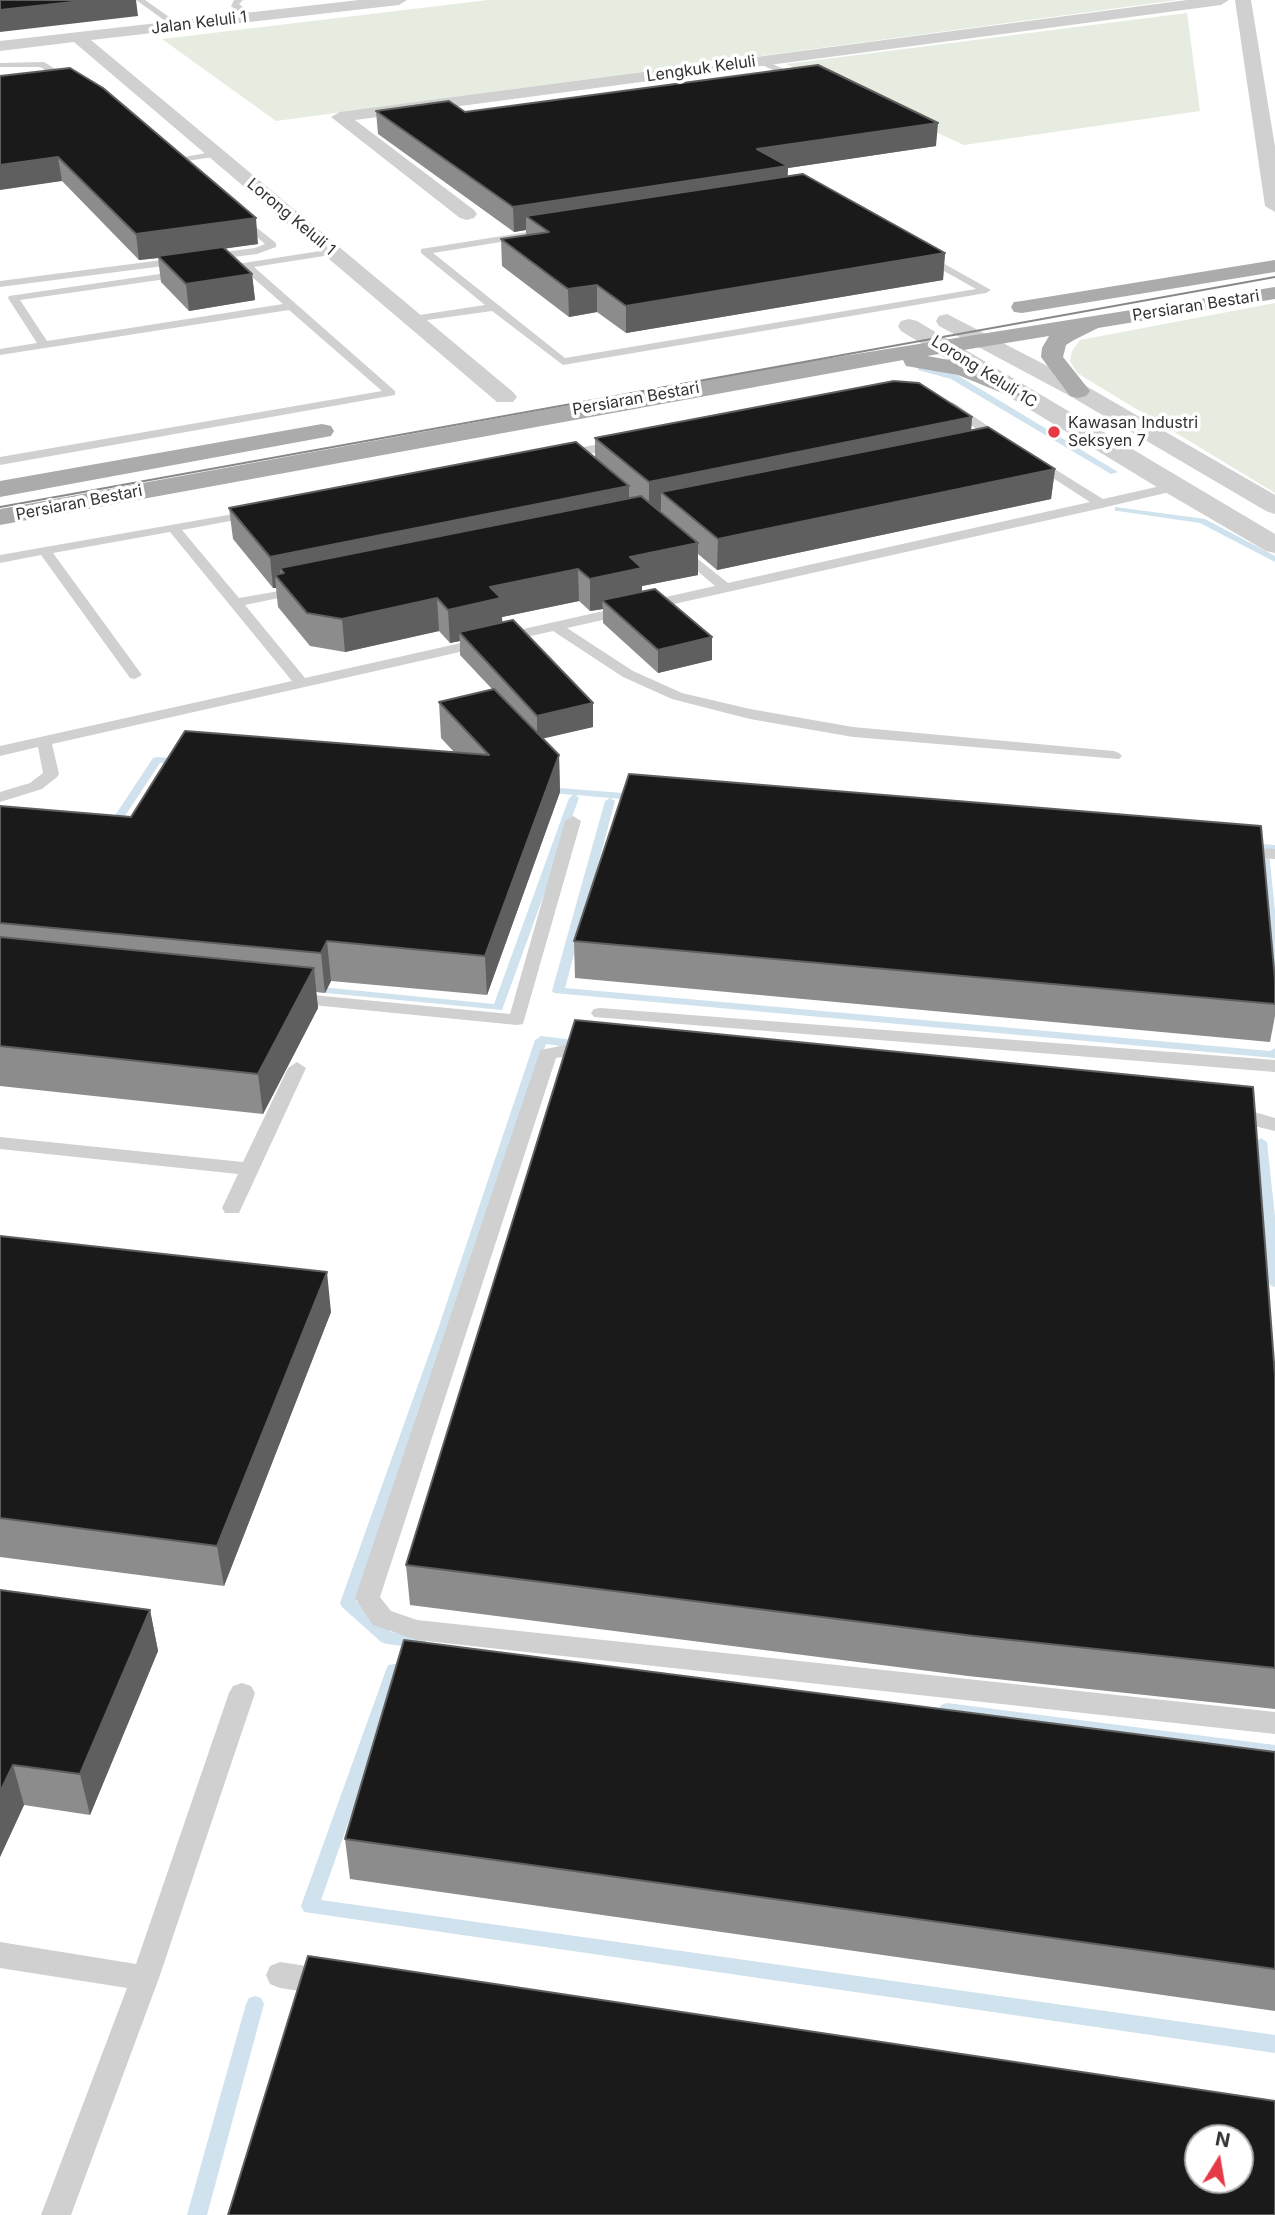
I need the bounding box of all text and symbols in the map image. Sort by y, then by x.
street label: Jalan Keluli 1 [150,8,248,38]
street label: Lengkuk Keluli [645,52,757,86]
street label: Lorong Keluli 1 [243,175,339,259]
street label: Persiaran Bestari [1131,286,1261,326]
street label: Lorong Keluli 1C [928,332,1040,412]
street label: Persiaran Bestari [571,378,701,420]
place label: Kawasan Industri Seksyen 7 [1068,413,1198,451]
marker: Kawasan Industri Seksyen 7 [1046,424,1062,440]
street label: Persiaran Bestari [14,481,144,525]
north arrow [1184,2124,1254,2194]
text: N [1213,2127,1232,2153]

